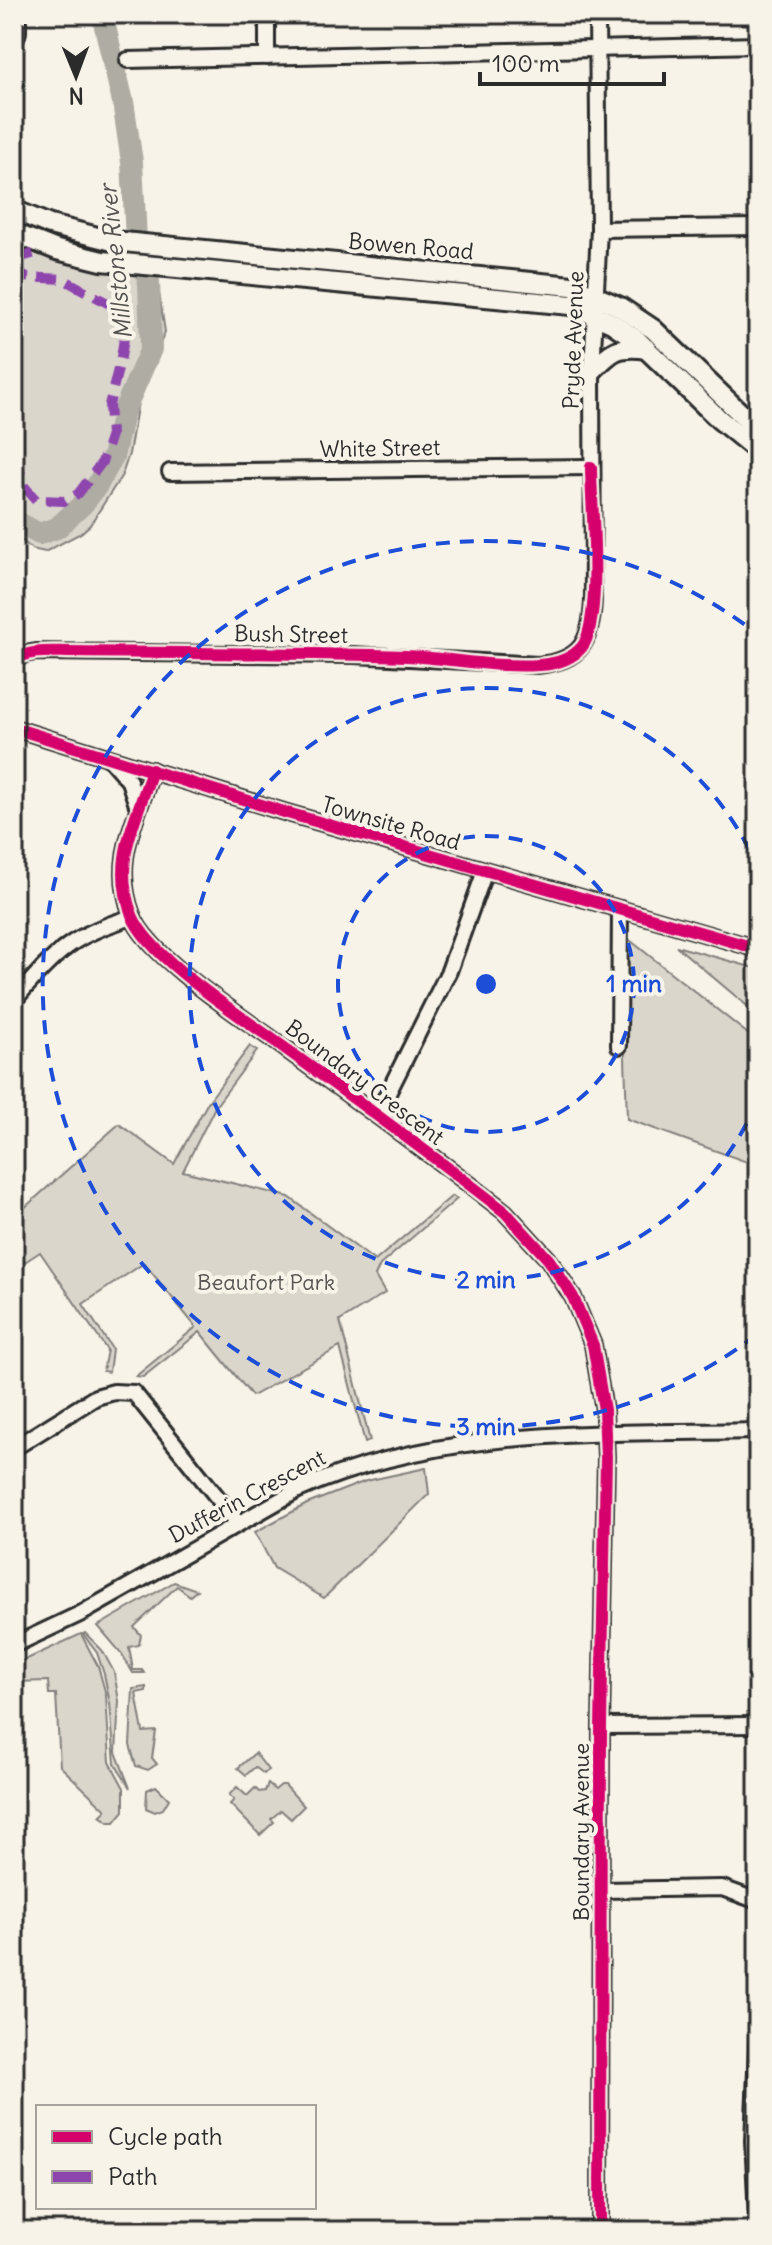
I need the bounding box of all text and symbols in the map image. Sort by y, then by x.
north arrow [36,36,116,116]
scale bar [480,36,664,86]
text: 100 m [492,48,560,78]
text: N [69,82,84,110]
water label: Millstone River [92,180,138,341]
street label: Bowen Road [347,227,475,265]
street label: Pryde Avenue [557,270,589,410]
street label: White Street [319,433,441,463]
street label: Bush Street [234,619,348,649]
street label: Townsite Road [318,790,464,856]
text: 1 min [606,968,662,998]
centre of rings [472,970,500,998]
street label: Boundary Crescent [280,1013,450,1151]
text: 2 min [456,1264,516,1294]
park label: Beaufort Park [197,1268,335,1296]
text: 3 min [456,1411,516,1441]
street label: Dufferin Crescent [164,1443,330,1549]
street label: Boundary Avenue [567,1743,595,1921]
legend [36,2105,316,2209]
text: Cycle path [108,2121,223,2151]
text: Path [108,2161,158,2191]

